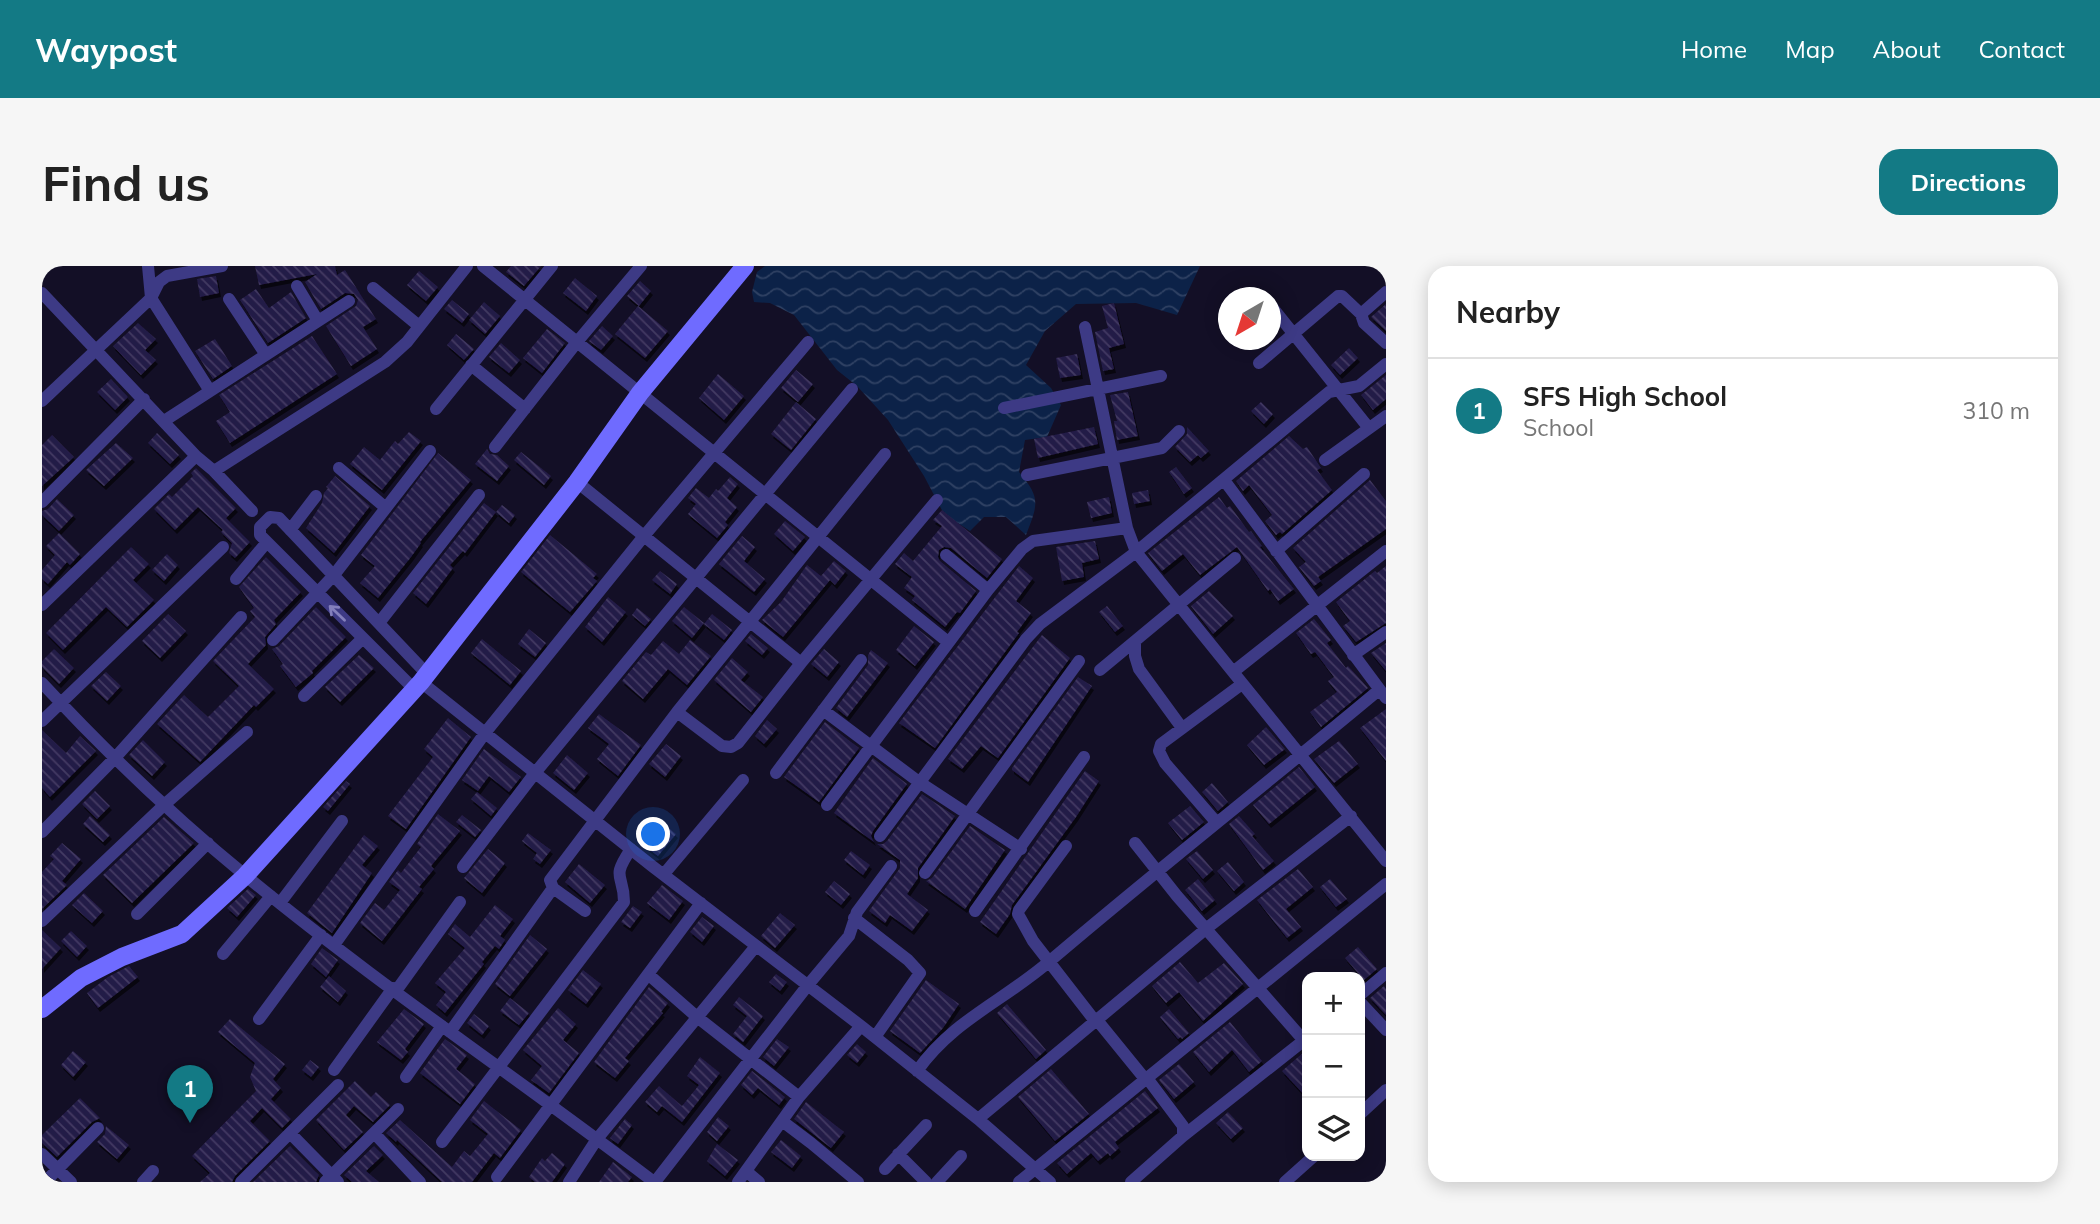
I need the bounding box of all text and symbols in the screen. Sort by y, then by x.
text: Waypost [35,29,177,70]
text: Home [1681,34,1747,64]
text: Map [1785,34,1835,64]
text: About [1873,34,1941,64]
text: Contact [1979,34,2065,64]
button: Directions [1879,149,2058,215]
text: Find us [42,152,210,213]
north arrow [1218,287,1281,350]
text: Nearby [1456,293,1560,331]
text: SFS High School [1523,380,1727,413]
text: 1 [1472,396,1486,425]
text: 310 m [1962,396,2030,425]
text: School [1523,413,1594,442]
one-way arrow [329,604,346,621]
your location [636,817,670,851]
map controls [1302,972,1365,1161]
button: + [1302,972,1365,1035]
button: − [1302,1035,1365,1098]
pin: 1 [167,1065,213,1123]
button: layers [1302,1098,1365,1161]

